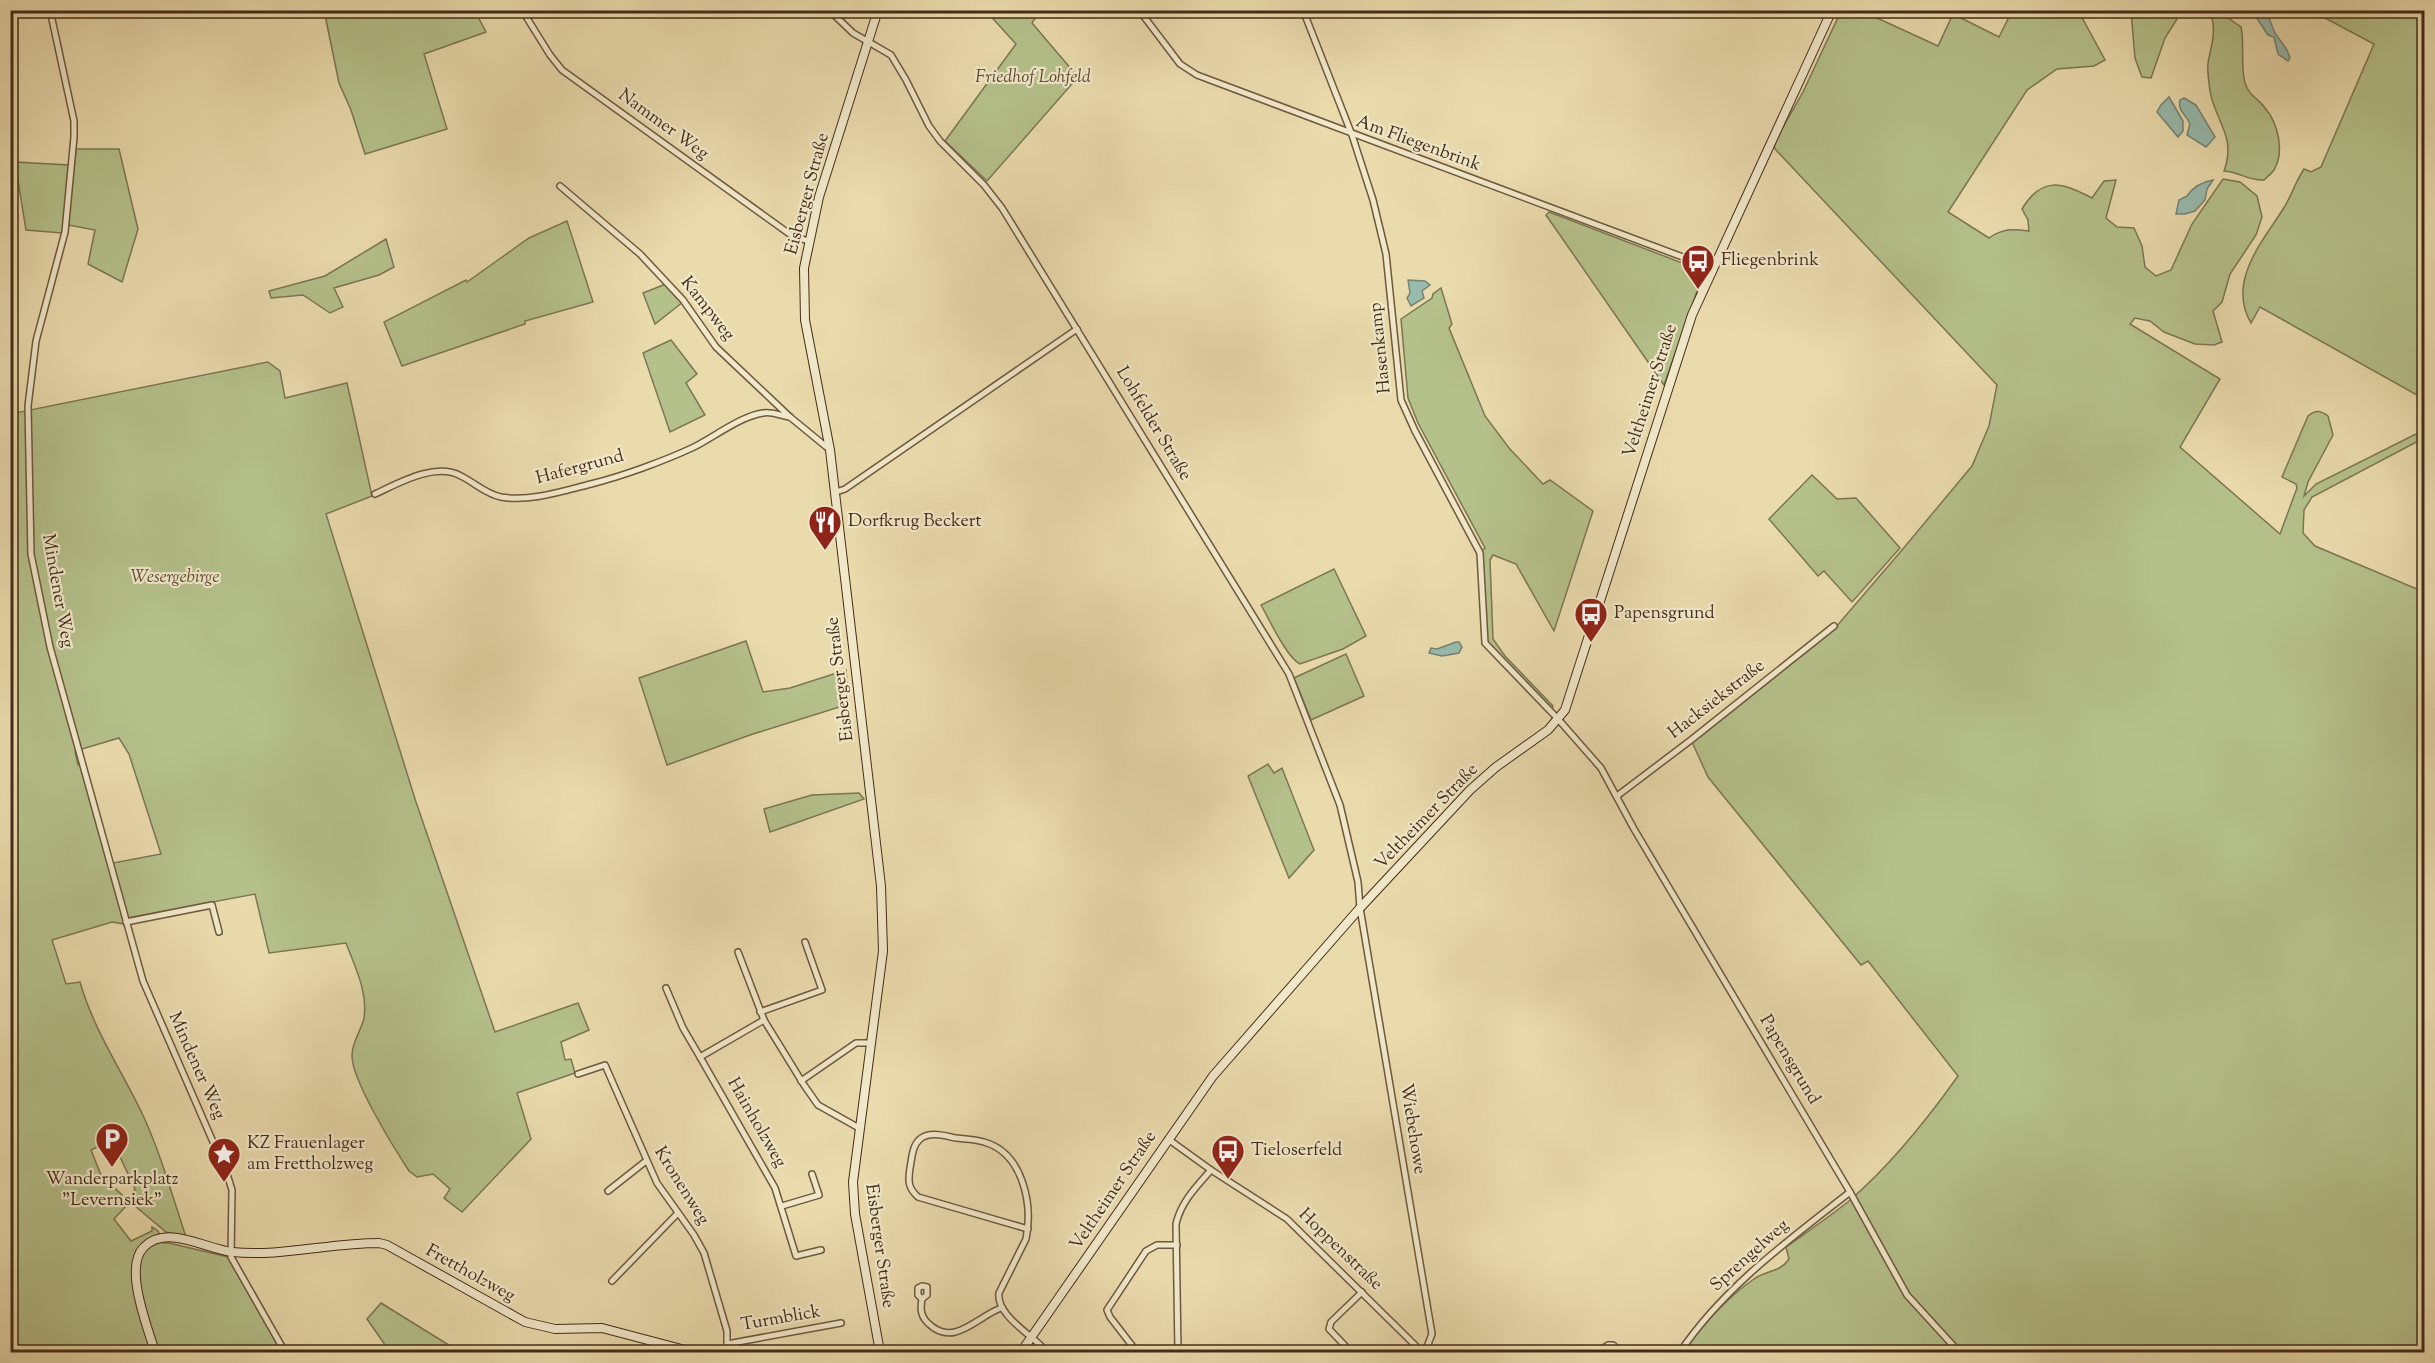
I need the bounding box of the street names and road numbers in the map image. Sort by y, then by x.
street label: Nammer Weg [612,83,714,167]
street label: Am Fliegenbrink [1352,109,1484,179]
street label: Eisberger Straße [779,130,837,258]
street label: Kampweg [673,271,741,347]
street label: Hasenkamp [1363,301,1399,395]
street label: Veltheimer Straße [1617,321,1685,461]
street label: Lohfelder Straße [1109,362,1197,486]
street label: Hafergrund [533,444,627,492]
street label: Mindener Weg [34,532,80,650]
street label: Eisberger Straße [820,615,862,743]
street label: Hacksiekstraße [1663,654,1771,746]
street label: Veltheimer Straße [1369,758,1485,876]
street label: Mindener Weg [161,1008,231,1124]
street label: Papensgrund [1752,1010,1826,1110]
street label: Hainholzweg [720,1073,792,1173]
street label: Wiebehowe [1392,1082,1432,1176]
street label: Veltheimer Straße [1064,1126,1164,1256]
street label: Kronenweg [647,1142,716,1231]
street label: Eisberger Straße [857,1182,901,1310]
street label: Hoppenstraße [1292,1203,1388,1297]
street label: Sprengelweg [1705,1213,1795,1299]
street label: Frettholzweg [420,1239,520,1310]
street label: Turmblick [739,1299,823,1339]

